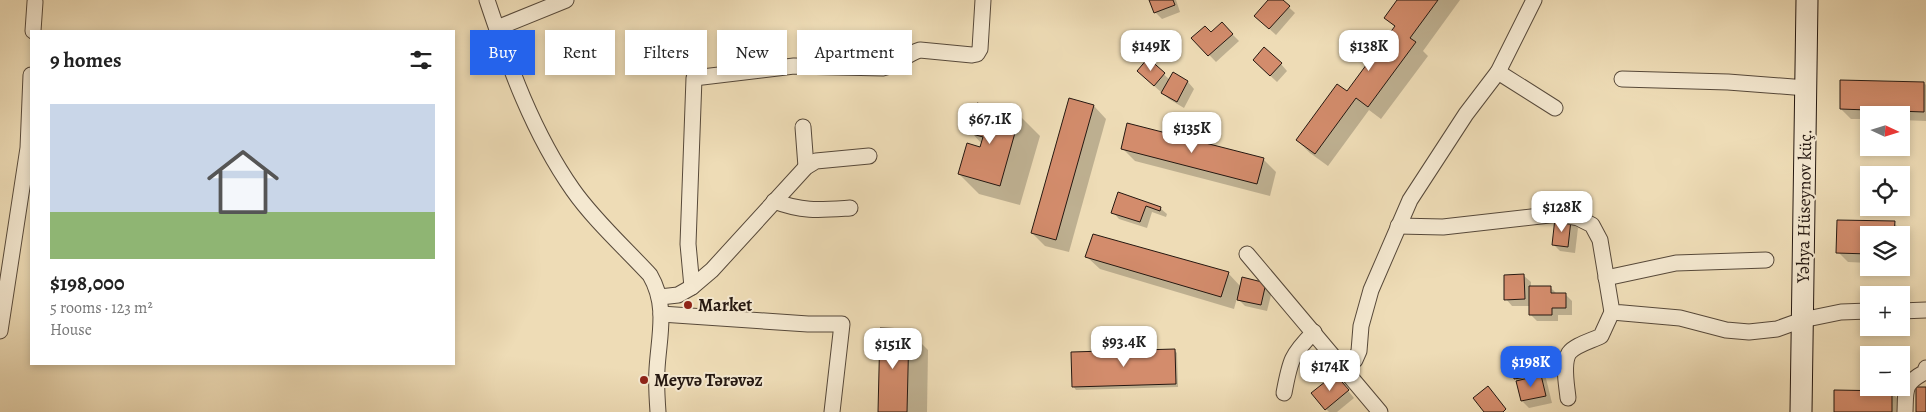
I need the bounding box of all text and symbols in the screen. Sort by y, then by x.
chip: Buy [470,30,535,75]
chip: Rent [545,30,615,75]
chip: Filters [625,30,707,75]
chip: New [717,30,787,75]
chip: Apartment [797,30,912,75]
pin: $149K [1116,30,1186,72]
pin: $138K [1334,30,1404,72]
text: $149K [1132,35,1170,57]
text: $138K [1350,35,1388,57]
text: 9 homes [50,46,121,74]
icon: filters [407,46,435,74]
pin: $67.1K [949,102,1031,145]
north arrow [1860,106,1910,156]
map controls [1860,106,1910,396]
text: $67.1K [969,108,1011,130]
pin: $135K [1157,112,1227,154]
text: $135K [1173,117,1211,139]
street label: Yəhya Hüseynov küç. [1791,129,1817,284]
icon: home [198,137,288,227]
button: locate [1860,166,1910,216]
pin: $128K [1527,190,1597,233]
text: $128K [1542,196,1582,218]
button: layers [1860,226,1910,276]
text: $198,000 [50,269,124,297]
button: + [1860,286,1910,336]
place label: Market [698,293,752,317]
text: 5 rooms · 123 m² [50,297,153,319]
marker: Market [682,299,694,311]
text: House [50,319,92,341]
pin: $93.4K [1083,326,1165,368]
pin: $151K [858,328,928,370]
text: $93.4K [1102,331,1146,353]
text: $151K [875,333,911,355]
pin: $198K [1496,346,1566,388]
button: − [1860,346,1910,396]
pin: $174K [1295,350,1365,392]
text: $198K [1512,351,1550,373]
text: $174K [1311,355,1349,377]
place label: Meyvə Tərəvəz [654,368,763,392]
marker: Meyvə Tərəvəz [638,374,650,386]

